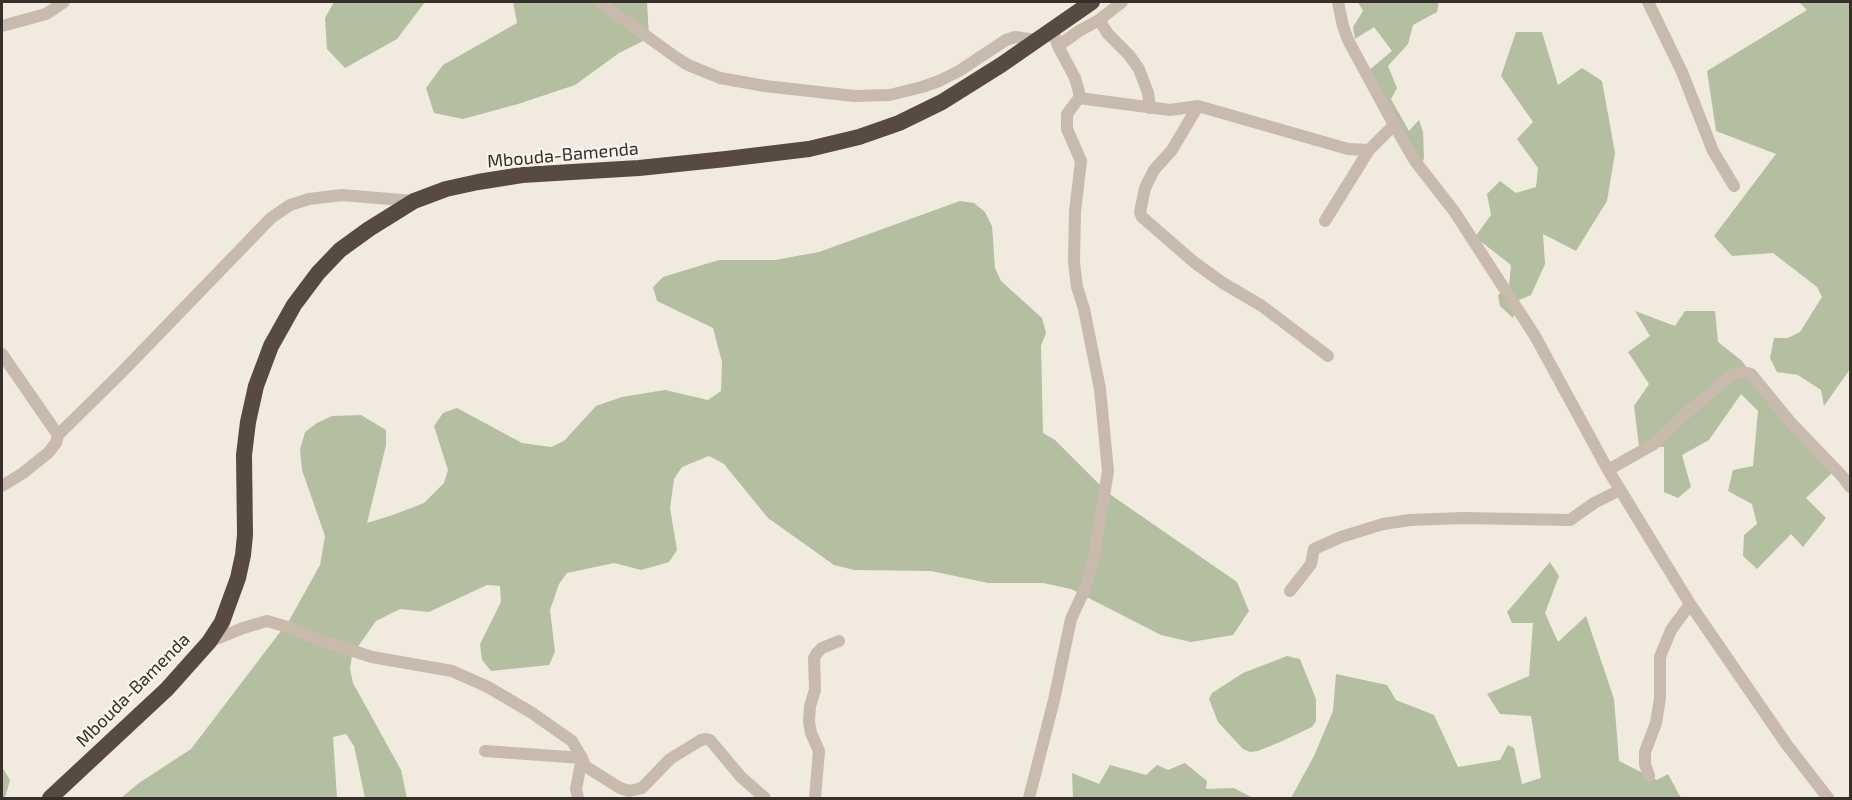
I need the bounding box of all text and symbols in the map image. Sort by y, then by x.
street label: Mbouda-Bamenda [486,138,640,172]
street label: Mbouda-Bamenda [72,629,194,751]

